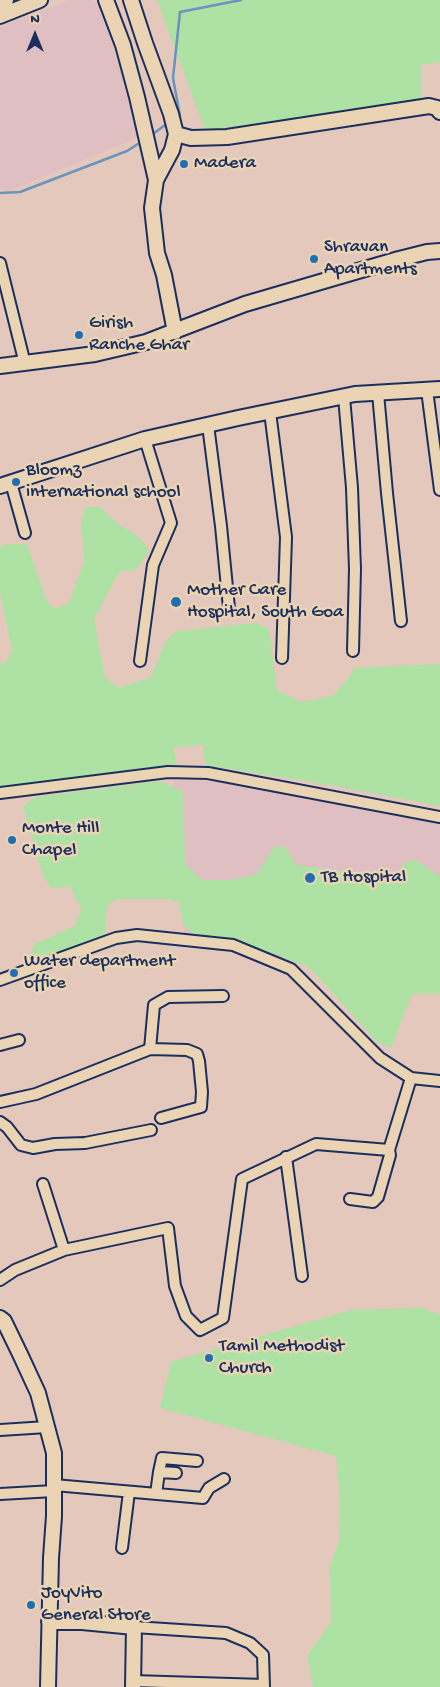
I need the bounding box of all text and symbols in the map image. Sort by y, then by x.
north arrow [10,10,60,60]
text: N [30,11,40,28]
place label: Madera [194,153,256,175]
marker: Madera [178,158,190,170]
place label: Shravan Apartments [324,237,417,281]
marker: Shravan Apartments [308,253,320,265]
place label: Girish Ranche Ghar [89,313,189,357]
marker: Girish Ranche Ghar [73,329,85,341]
place label: Bloomz international school [26,460,181,504]
marker: Bloomz international school [10,476,22,488]
place label: Mother Care Hospital, South Goa [187,580,344,624]
marker: Mother Care Hospital, South Goa [169,595,183,609]
place label: Monte Hill Chapel [22,818,99,862]
marker: Monte Hill Chapel [6,834,18,846]
place label: TB Hospital [321,867,406,889]
marker: TB Hospital [303,871,317,885]
place label: Water department office [24,951,175,995]
marker: Water department office [8,967,20,979]
place label: Tamil Methodist Church [219,1336,344,1380]
marker: Tamil Methodist Church [203,1352,215,1364]
place label: JoyVito General Store [41,1583,151,1627]
marker: JoyVito General Store [25,1599,37,1611]

